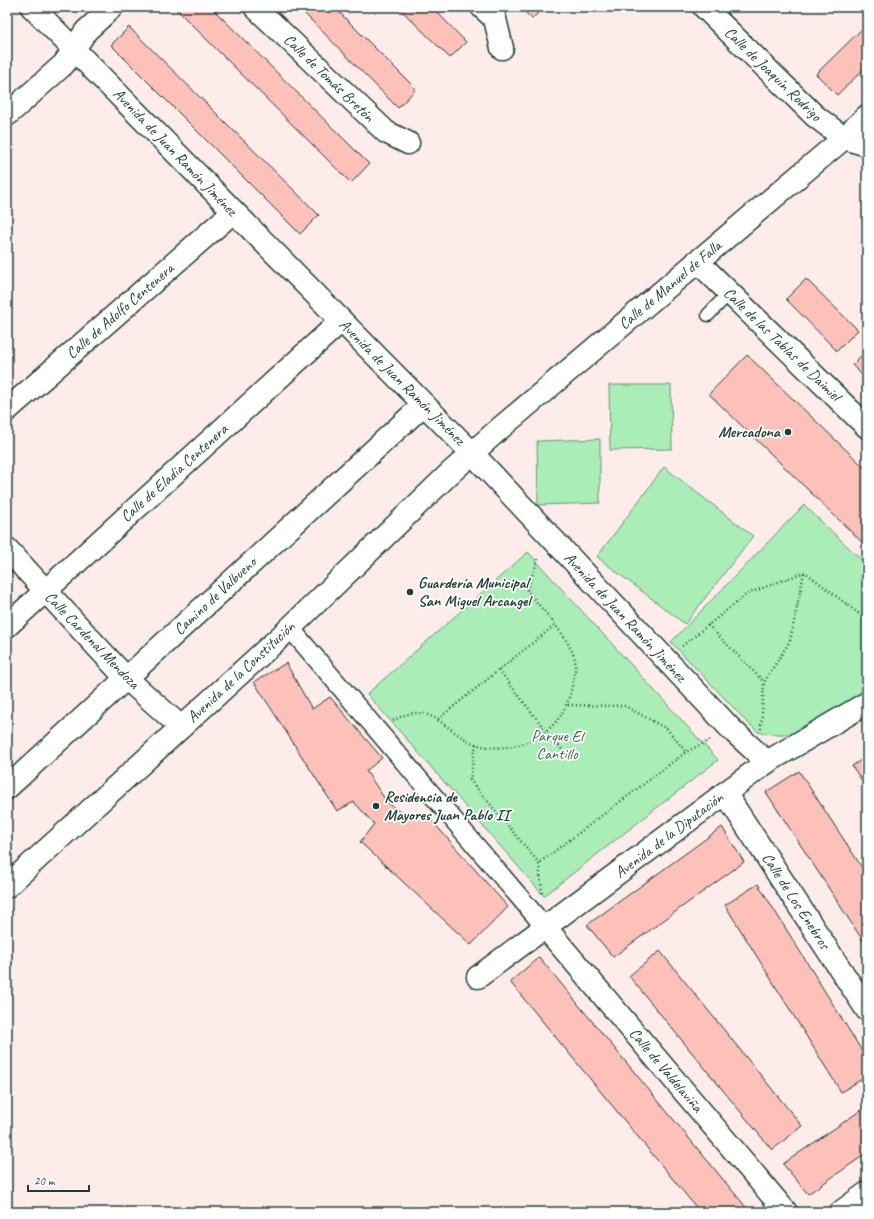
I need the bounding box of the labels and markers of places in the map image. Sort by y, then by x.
place label: Mercadona [718,422,782,442]
marker: Mercadona [783,427,793,437]
place label: Guardería Municipal San Miguel Arcangel [418,573,533,611]
marker: Guardería Municipal San Miguel Arcangel [405,587,415,597]
place label: Residencia de Mayores Juan Pablo II [384,787,513,825]
marker: Residencia de Mayores Juan Pablo II [371,801,381,811]

